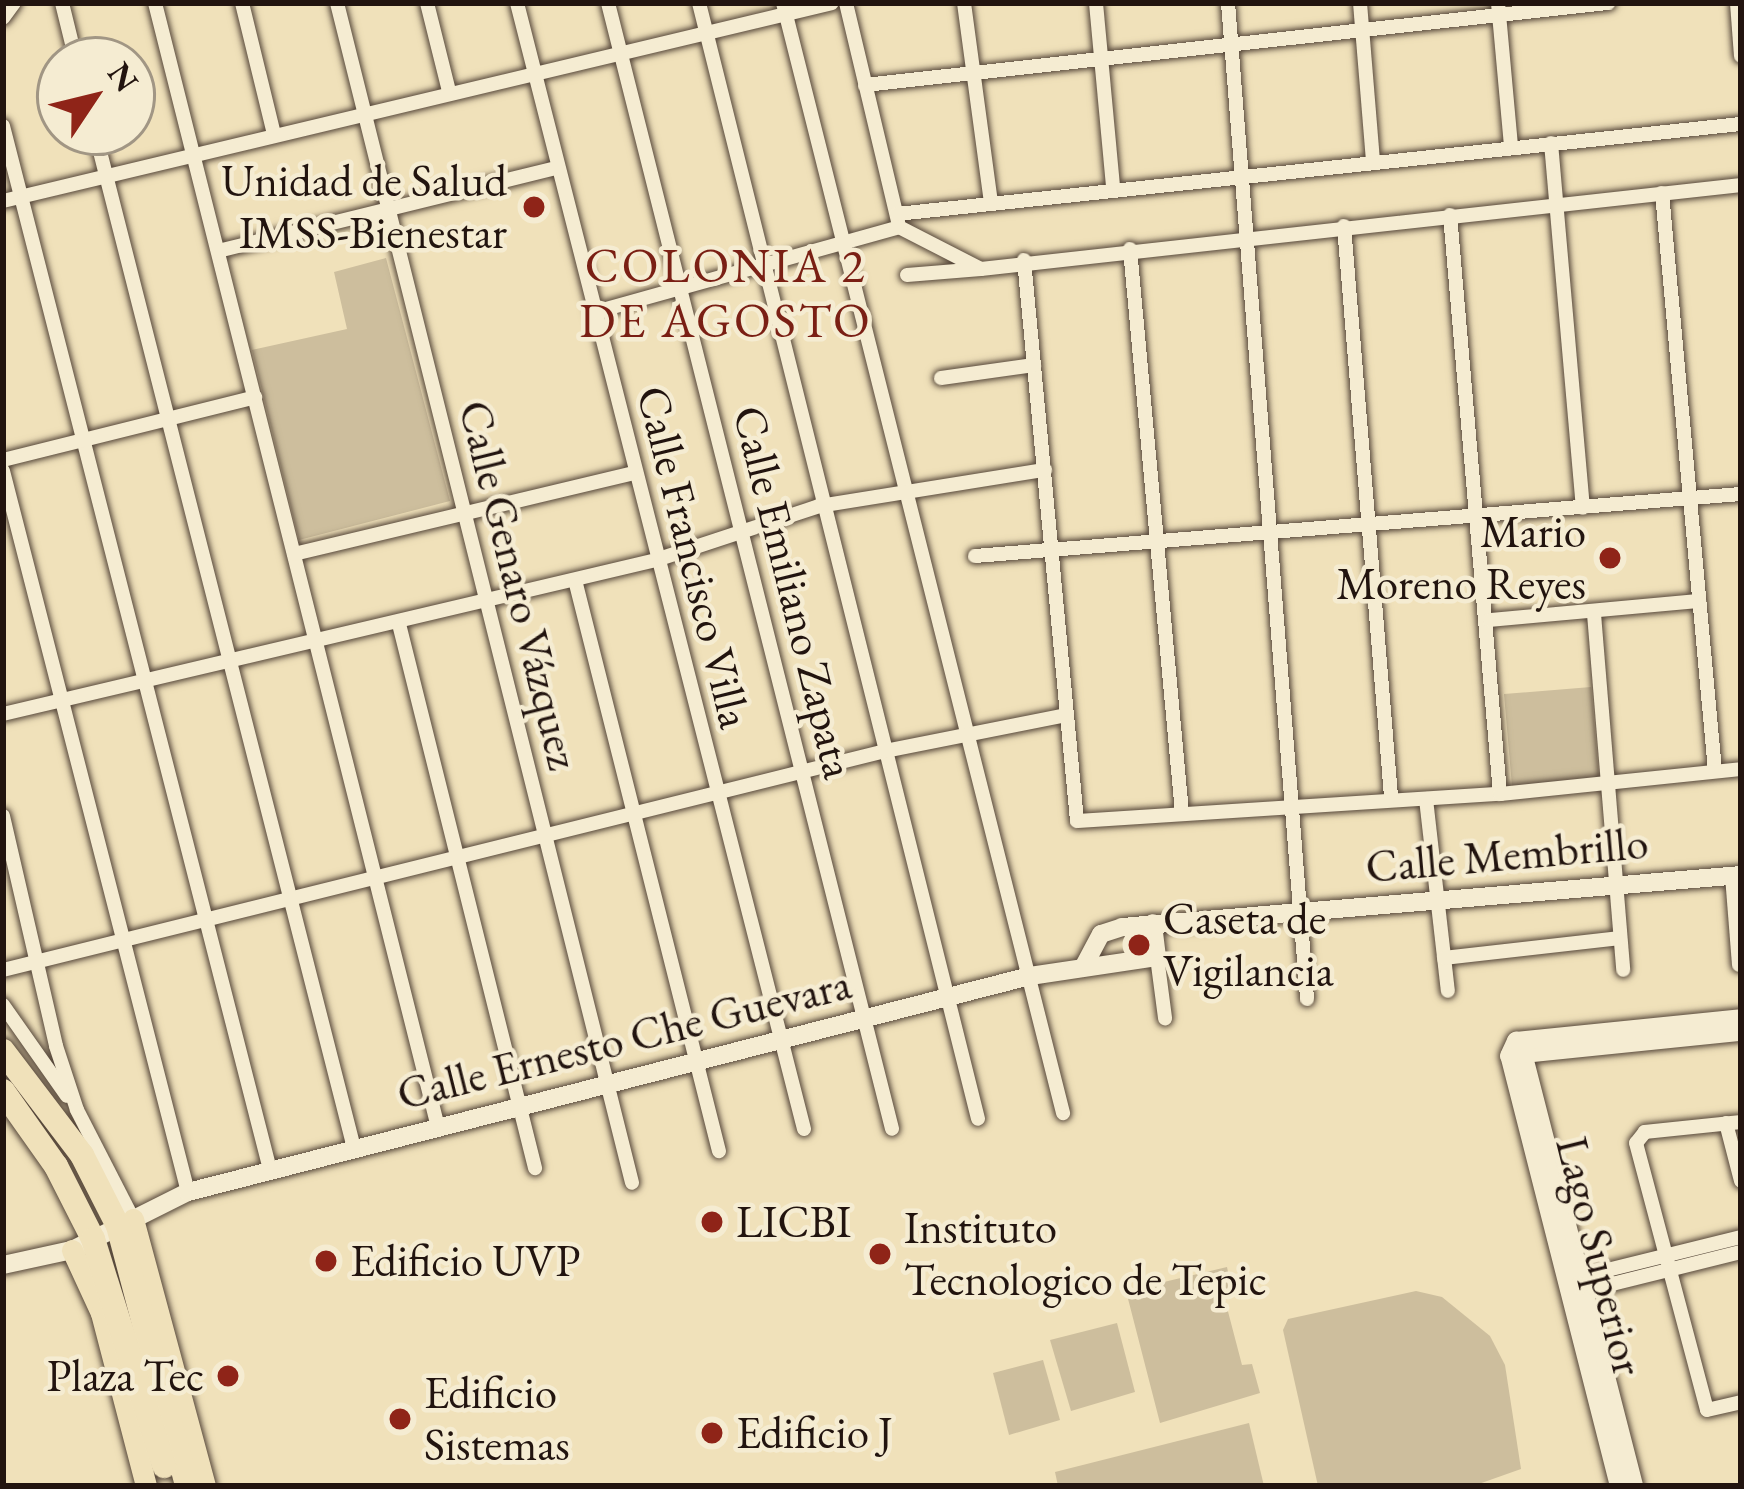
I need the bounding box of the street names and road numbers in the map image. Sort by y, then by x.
street label: Calle Francisco Villa [625,381,763,733]
street label: Calle Genaro Vázquez [447,395,591,775]
street label: Calle Emiliano Zapata [722,400,866,784]
street label: Calle Membrillo [1364,816,1650,894]
street label: Calle Ernesto Che Guevara [392,957,856,1121]
street label: Lago Superior [1544,1131,1656,1381]

